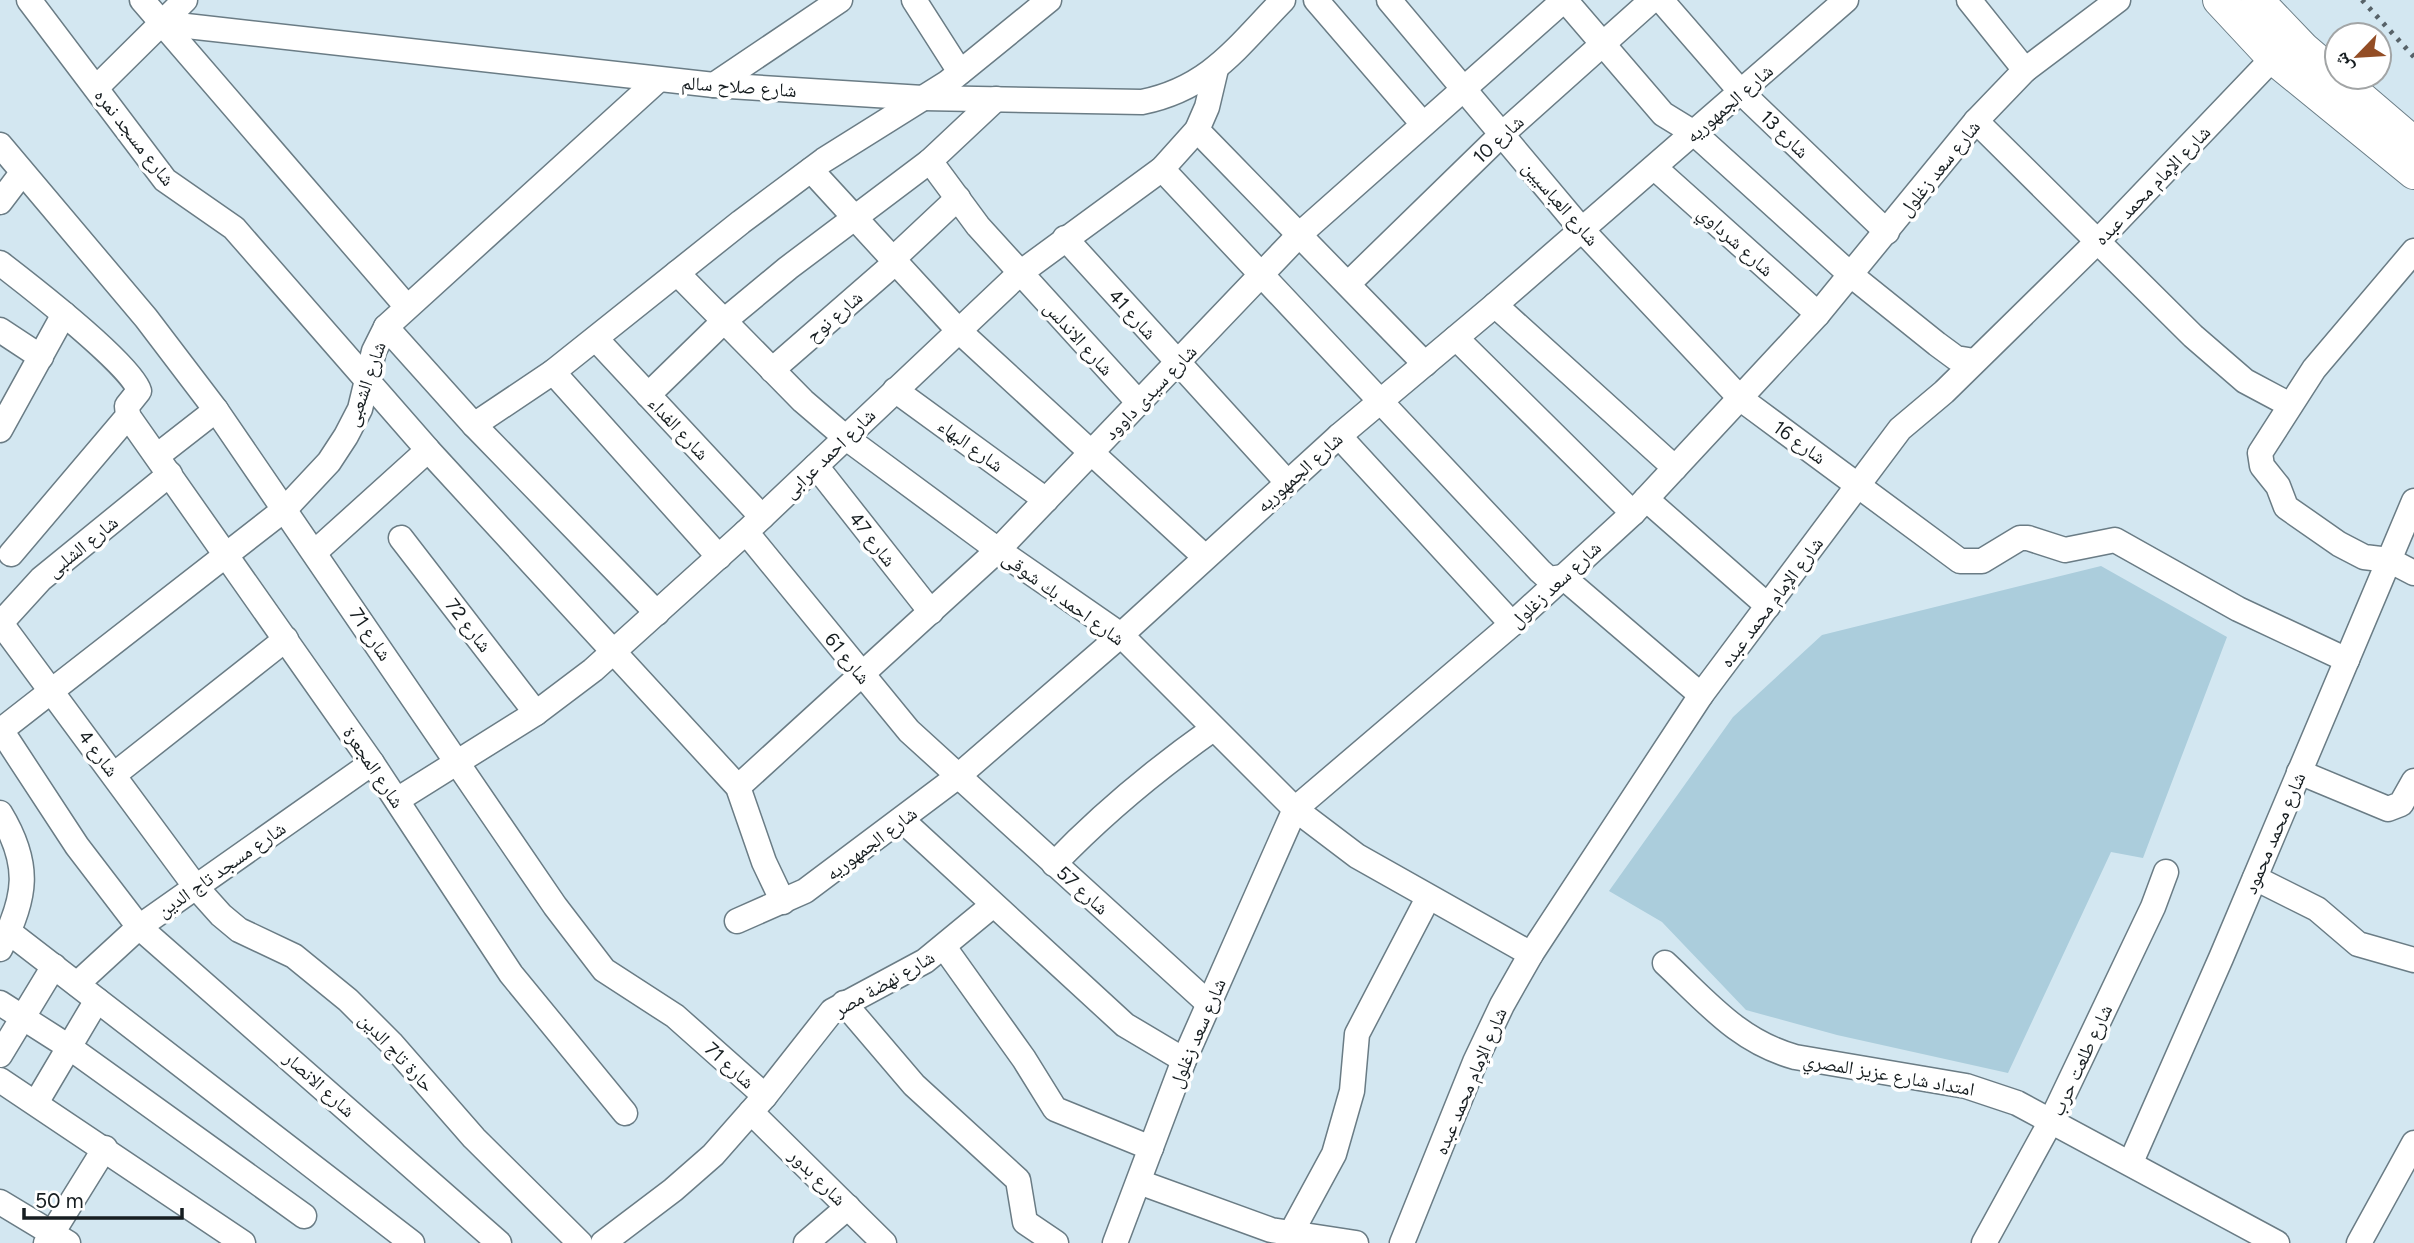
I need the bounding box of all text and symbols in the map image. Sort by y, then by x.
north arrow [2323,21,2393,91]
text: ش [2328,49,2358,77]
street label: شارع الجمهوريه [1681,59,1778,148]
street label: شارع صلاح سالم [680,71,797,103]
street label: شارع مسجد نمره [90,84,180,190]
street label: شارع 13 [1755,106,1814,163]
street label: شارع 10 [1468,110,1528,169]
street label: شارع سعد زغلول [1894,116,1985,221]
street label: شارع الإمام محمد عبده [2089,121,2217,251]
street label: شارع العباسيين [1518,156,1604,250]
street label: شارع شرداوي [1690,201,1778,284]
street label: شارع 41 [1104,284,1161,344]
street label: شارع نوح [801,286,867,347]
street label: شارع الاندلس [1039,296,1118,380]
street label: شارع الشعبى [340,339,391,430]
street label: شارع سيدى داوود [1099,340,1202,445]
street label: شارع الفداء [643,392,714,465]
street label: شارع احمد عرابى [779,404,880,503]
street label: شارع البهاء [934,414,1008,477]
street label: شارع 16 [1769,416,1831,469]
street label: شارع الجمهوريه [1251,428,1347,517]
street label: شارع 47 [844,507,901,571]
street label: شارع الشلبى [42,511,123,582]
street label: شارع الإمام محمد عبده [1715,533,1830,673]
street label: شارع سعد زغلول [1505,536,1606,633]
street label: شارع احمد بك شوقى [998,546,1129,650]
street label: شارع 72 [441,594,497,657]
street label: شارع 71 [345,603,397,665]
street label: شارع 61 [820,628,875,689]
street label: شارع المجعرة [338,722,409,812]
street label: شارع 4 [74,725,124,781]
street label: شارع محمد محمود [2239,769,2310,897]
street label: شارع الجمهوريه [821,802,922,885]
street label: شارع مسجد تاج الدين [153,816,290,922]
street label: شارع 57 [1052,861,1113,920]
street label: شارع نهضة مصر [829,945,939,1022]
street label: شارع سعد زغلول [1164,975,1231,1091]
street label: شارع طلعت حرب [2046,1001,2117,1120]
street label: شارع الإمام محمد عبده [1429,1004,1514,1159]
street label: حارة تاج الدين [354,1008,439,1097]
street label: شارع 71 [700,1037,759,1094]
street label: شارع الانصار [279,1046,360,1122]
street label: امتداد شارع عزيز المصري [1801,1048,1976,1105]
street label: شارع بدور [784,1143,851,1211]
scale bar [24,1176,182,1220]
text: 50 m [35,1188,84,1213]

